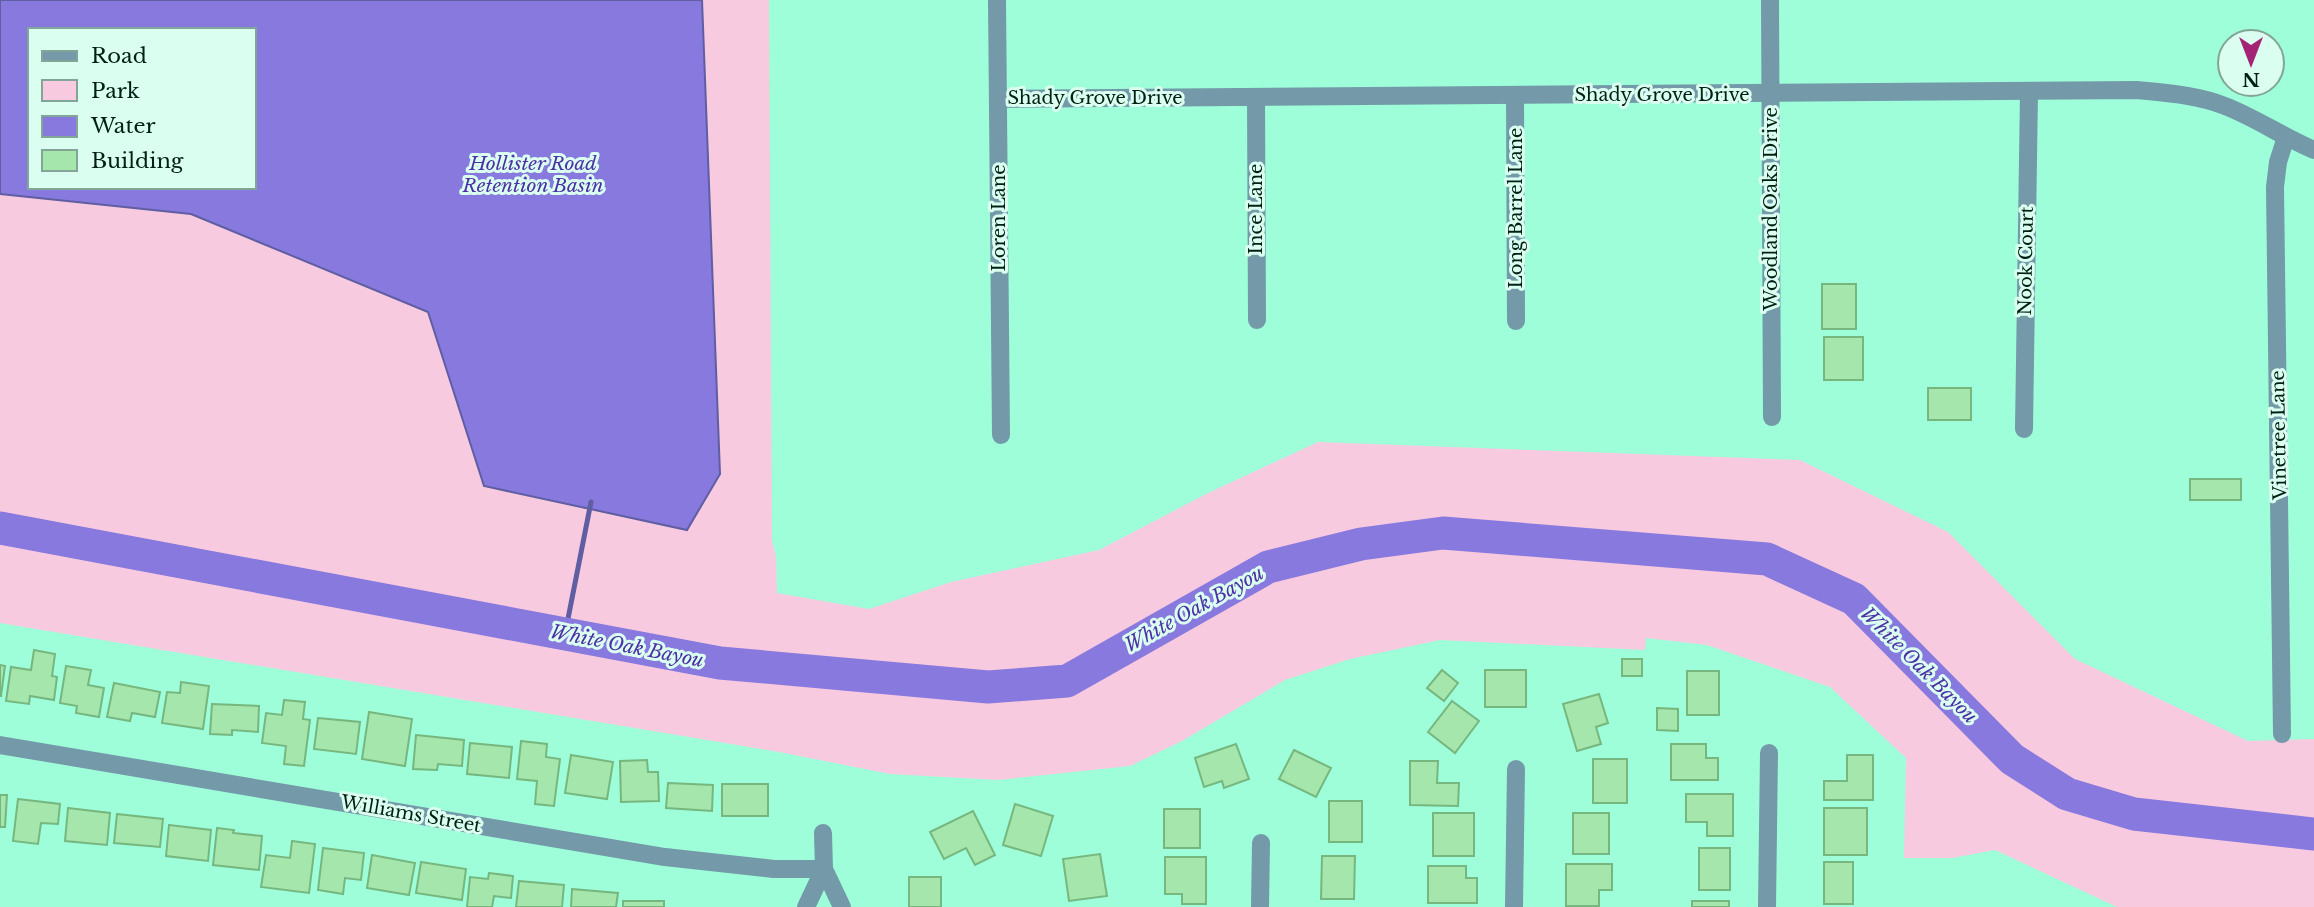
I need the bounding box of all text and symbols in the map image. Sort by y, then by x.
legend [28,28,256,189]
north arrow [2216,28,2286,98]
text: Road [91,43,147,69]
text: N [2242,68,2260,91]
text: Park [91,78,140,104]
street label: Shady Grove Drive [1574,84,1750,106]
street label: Shady Grove Drive [1007,87,1183,109]
street label: Woodland Oaks Drive [1760,107,1782,312]
text: Water [90,113,155,139]
street label: Long Barrel Lane [1505,128,1527,288]
text: Building [91,148,184,174]
water label: Hollister Road Retention Basin [462,152,604,197]
street label: Ince Lane [1245,164,1267,254]
street label: Loren Lane [988,165,1010,271]
street label: Nook Court [2014,206,2038,316]
street label: Vinetree Lane [2267,370,2291,501]
water label: White Oak Bayou [1121,561,1267,657]
water label: White Oak Bayou [1856,602,1982,728]
water label: White Oak Bayou [549,620,705,672]
street label: Williams Street [338,791,483,837]

